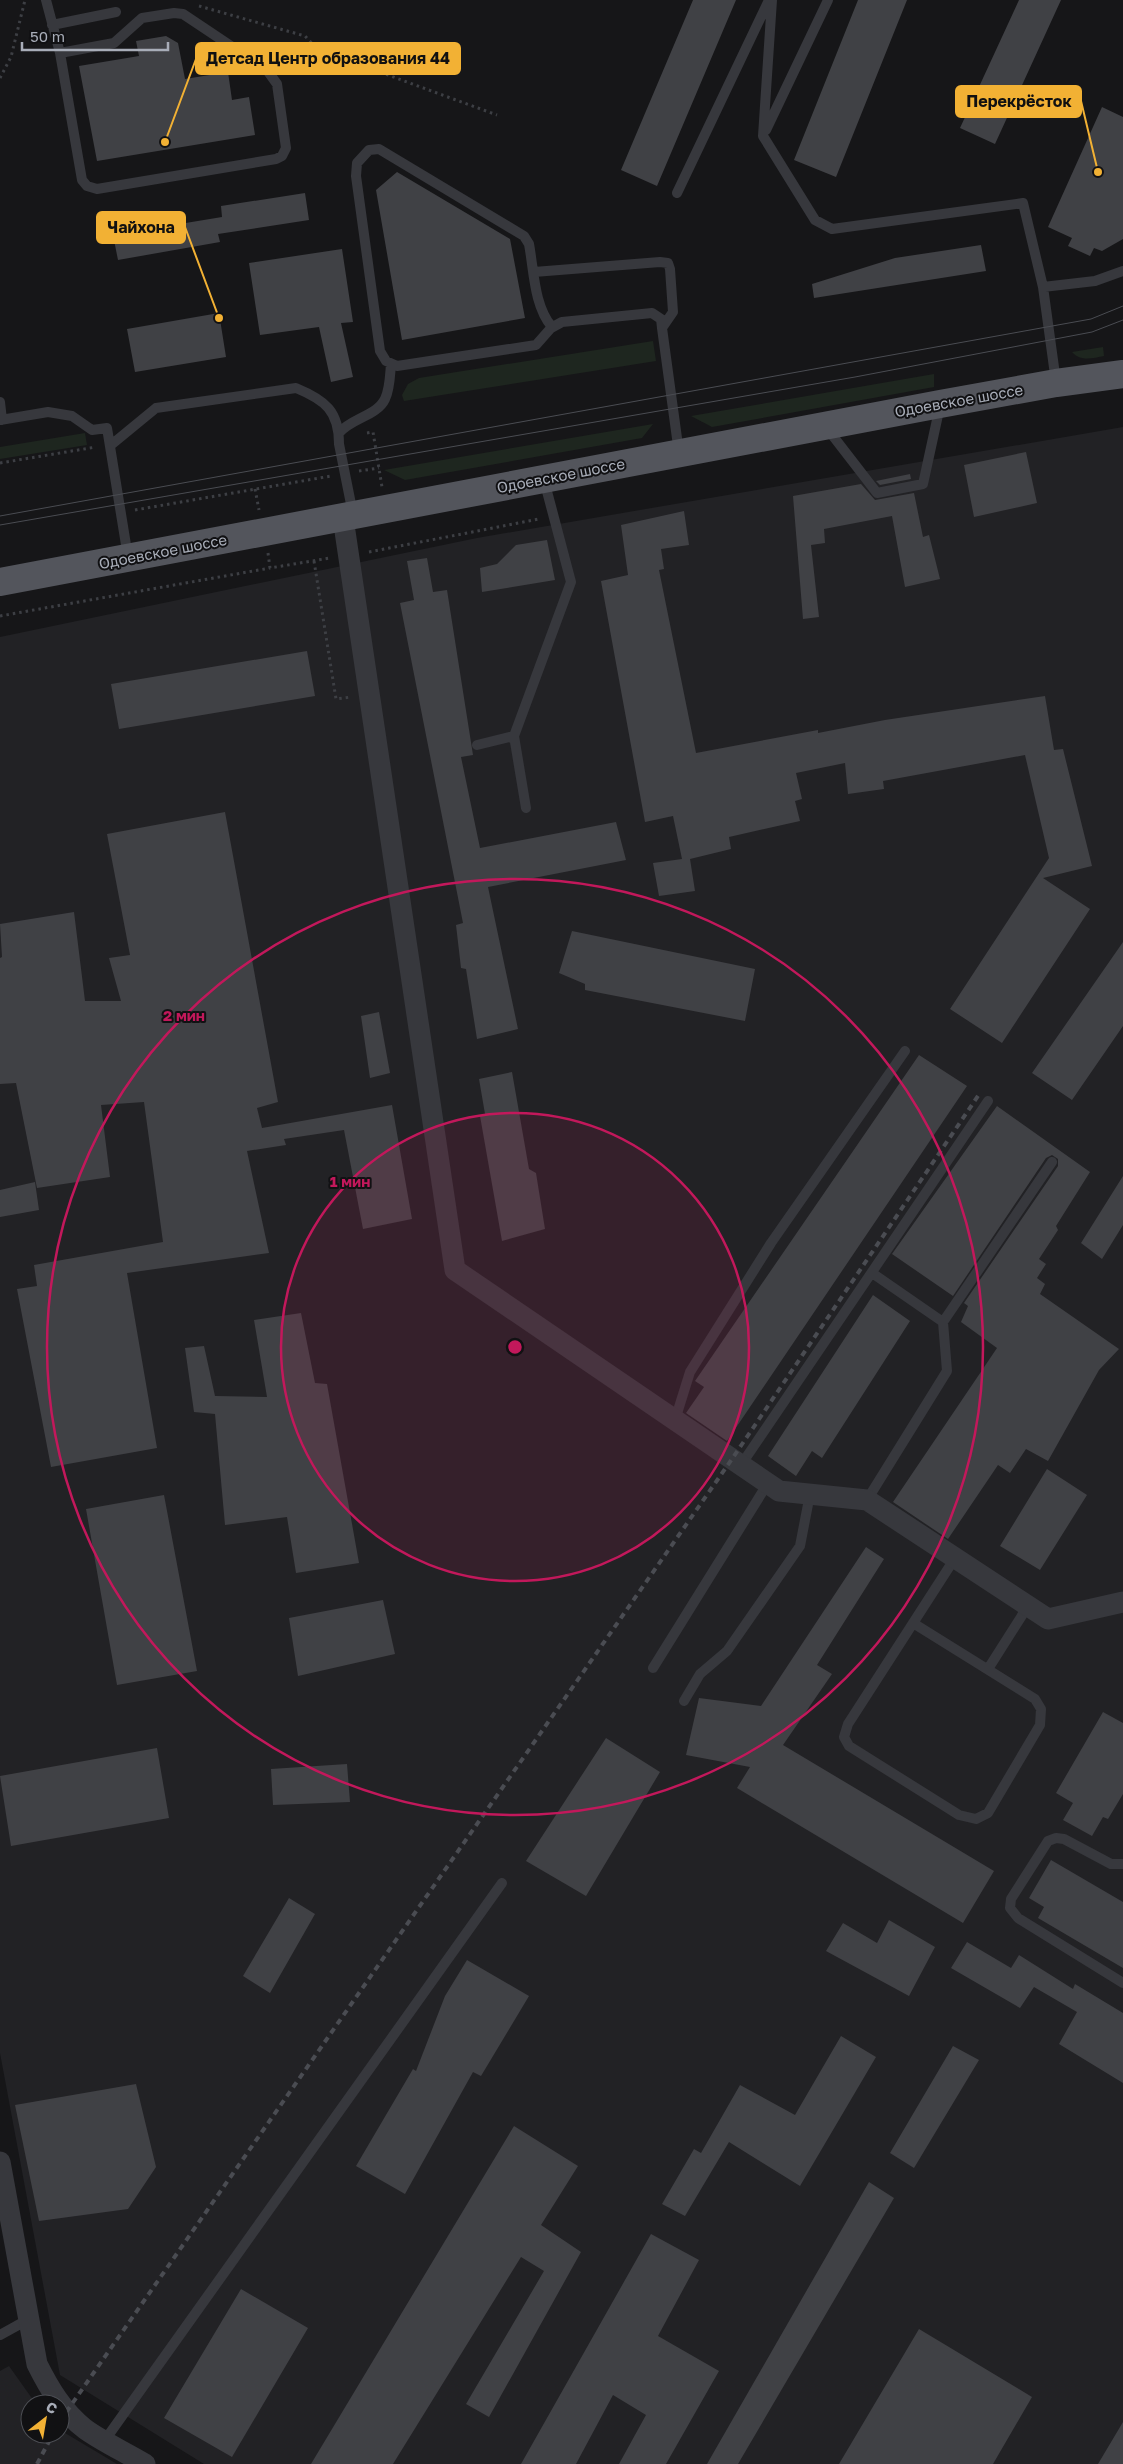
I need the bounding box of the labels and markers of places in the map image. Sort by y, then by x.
callout: Детсад Центр образования 44 [196,43,460,74]
callout: Перекрёсток [956,86,1081,117]
callout: Чайхона [97,212,185,243]
centre of rings [506,1338,524,1356]

